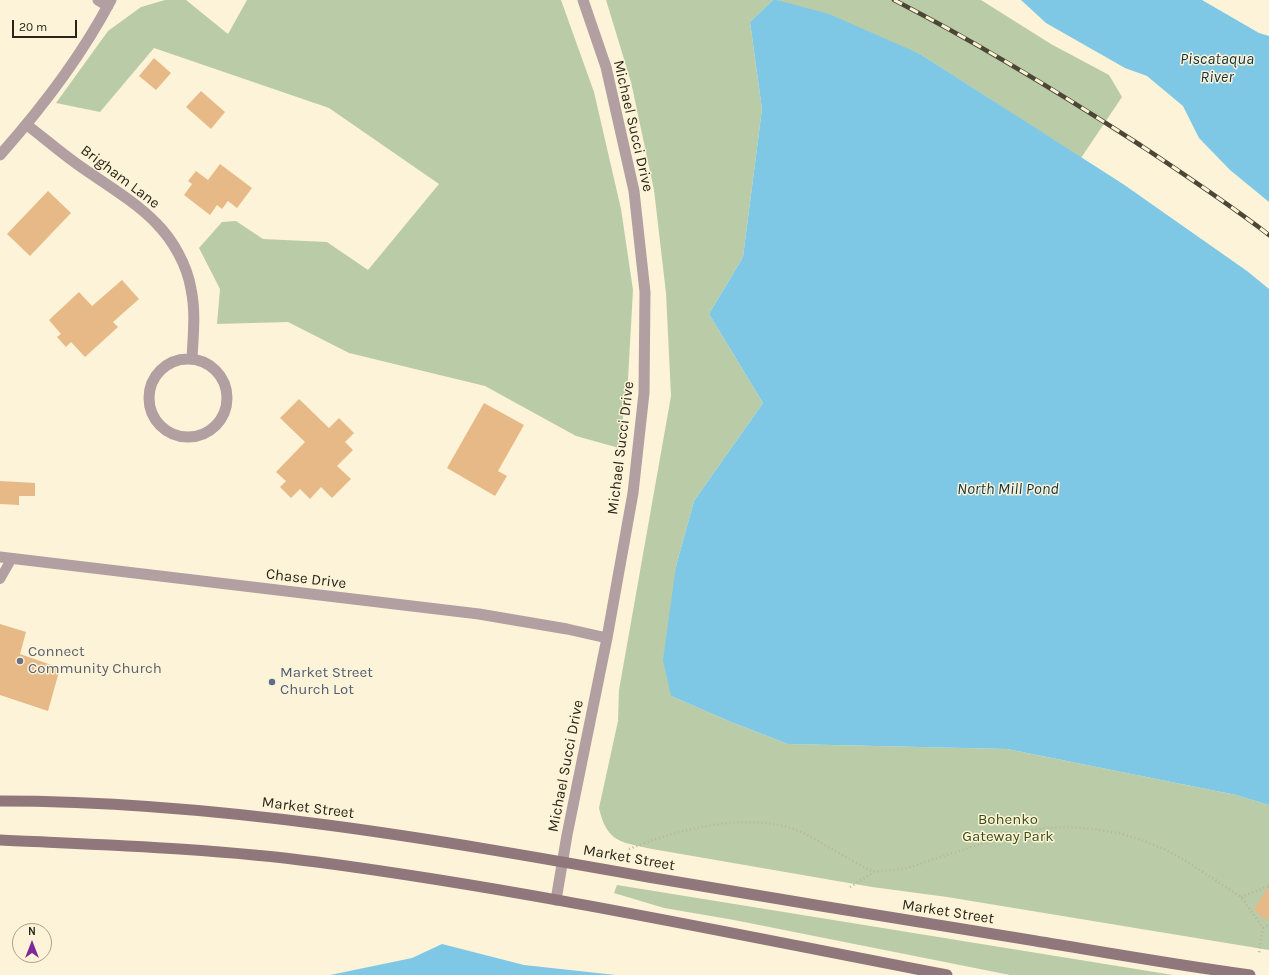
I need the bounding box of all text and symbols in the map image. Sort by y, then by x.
scale bar [14,12,79,38]
text: 20 m [19,20,47,34]
water label: Piscataqua River [1180,49,1254,87]
street label: Michael Succi Drive [609,59,657,193]
street label: Brigham Lane [77,141,163,213]
street label: Michael Succi Drive [604,380,638,516]
water label: North Mill Pond [957,479,1059,499]
street label: Chase Drive [265,565,347,593]
place label: Connect Community Church [28,643,162,678]
marker: Connect Community Church [15,656,25,666]
place label: Market Street Church Lot [280,664,373,699]
marker: Market Street Church Lot [267,677,277,687]
street label: Michael Succi Drive [544,698,588,834]
street label: Market Street [261,793,355,823]
park label: Bohenko Gateway Park [962,811,1054,846]
street label: Market Street [582,841,676,875]
street label: Market Street [901,896,995,928]
north arrow [12,923,52,963]
text: N [28,925,36,938]

